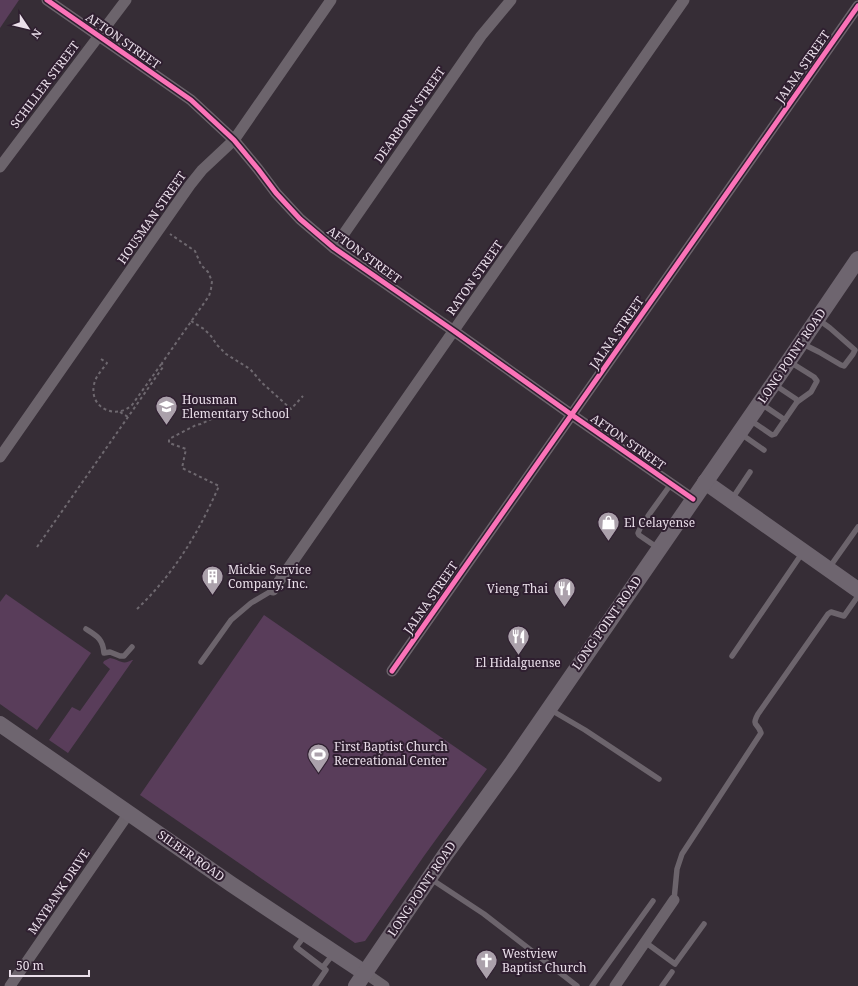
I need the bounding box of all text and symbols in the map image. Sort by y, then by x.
north arrow [8,8,48,48]
street label: AFTON STREET [83,8,165,73]
text: N [28,26,45,42]
street label: JALNA STREET [771,27,834,107]
street label: SCHILLER STREET [6,37,83,132]
street label: DEARBORN STREET [370,63,449,166]
street label: HOUSMAN STREET [113,168,190,267]
street label: AFTON STREET [324,222,405,288]
street label: RATON STREET [442,236,507,319]
street label: JALNA STREET [585,293,648,373]
street label: LONG POINT ROAD [754,305,830,406]
place label: Housman Elementary School [182,391,290,422]
school or university icon: Housman Elementary School [154,394,180,427]
street label: AFTON STREET [588,409,670,474]
shop icon: El Celayense [596,510,622,543]
place label: El Celayense [624,514,695,531]
street label: JALNA STREET [399,558,462,638]
place label: Mickie Service Company, Inc. [228,561,311,592]
building icon: Mickie Service Company, Inc. [199,564,225,597]
street label: LONG POINT ROAD [568,572,646,673]
restaurant icon: Vieng Thai [551,576,577,609]
place label: Vieng Thai [487,580,548,597]
restaurant icon: El Hidalguense [505,623,531,656]
place label: El Hidalguense [475,654,561,671]
place label: First Baptist Church Recreational Center [334,738,448,769]
sports icon: First Baptist Church Recreational Center [306,741,332,774]
street label: SILBER ROAD [154,826,228,885]
street label: LONG POINT ROAD [384,838,460,939]
street label: MAYBANK DRIVE [24,846,94,938]
place label: Westview Baptist Church [502,945,587,976]
church icon: Westview Baptist Church [473,948,499,981]
scale bar [10,952,89,978]
text: 50 m [16,957,44,974]

